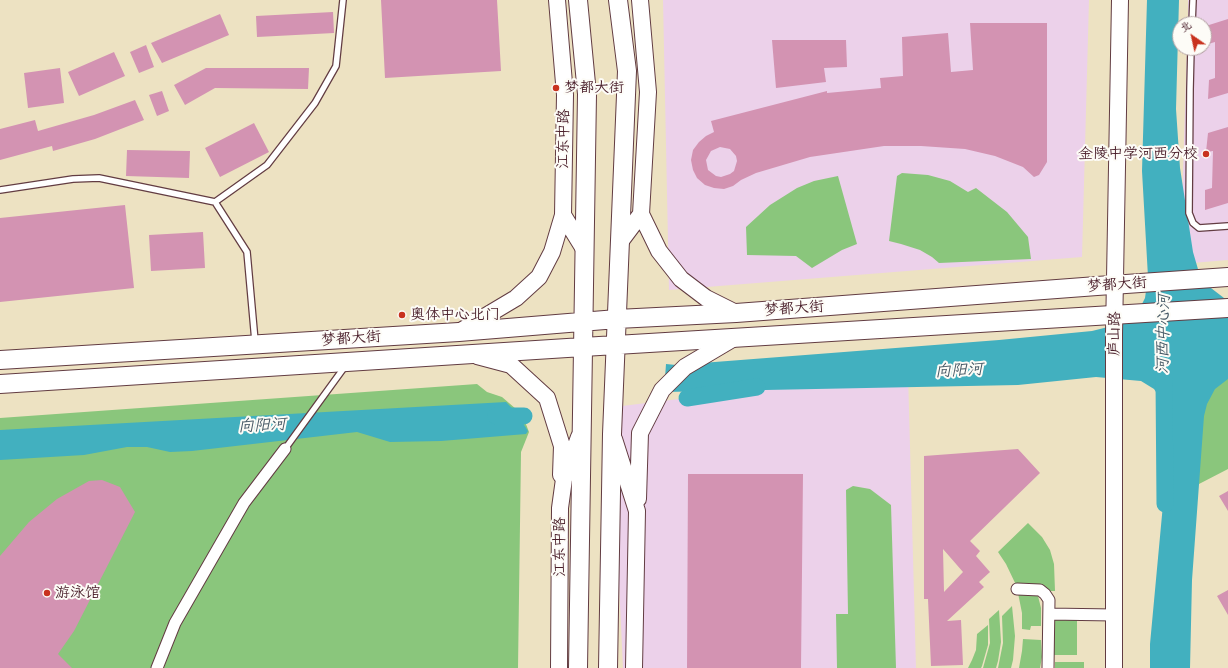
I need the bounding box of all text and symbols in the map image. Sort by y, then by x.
north arrow [1172,16,1212,56]
text: 北 [1177,18,1194,35]
place label: 梦都大街 [564,79,624,97]
marker: 梦都大街 [551,83,561,93]
street label: 江东中路 [554,109,574,169]
place label: 金陵中学河西分校 [1078,145,1198,163]
marker: 金陵中学河西分校 [1201,149,1211,159]
street label: 梦都大街 [1086,274,1148,296]
water label: 河西中心河 [1154,294,1174,374]
street label: 梦都大街 [763,298,825,320]
place label: 奥体中心北门 [410,306,500,324]
marker: 奥体中心北门 [397,310,407,320]
street label: 庐山路 [1106,311,1124,357]
street label: 梦都大街 [320,328,382,350]
water label: 向阳河 [935,360,983,382]
water label: 向阳河 [238,415,286,437]
street label: 江东中路 [551,517,569,577]
place label: 游泳馆 [55,584,100,602]
marker: 游泳馆 [42,588,52,598]

